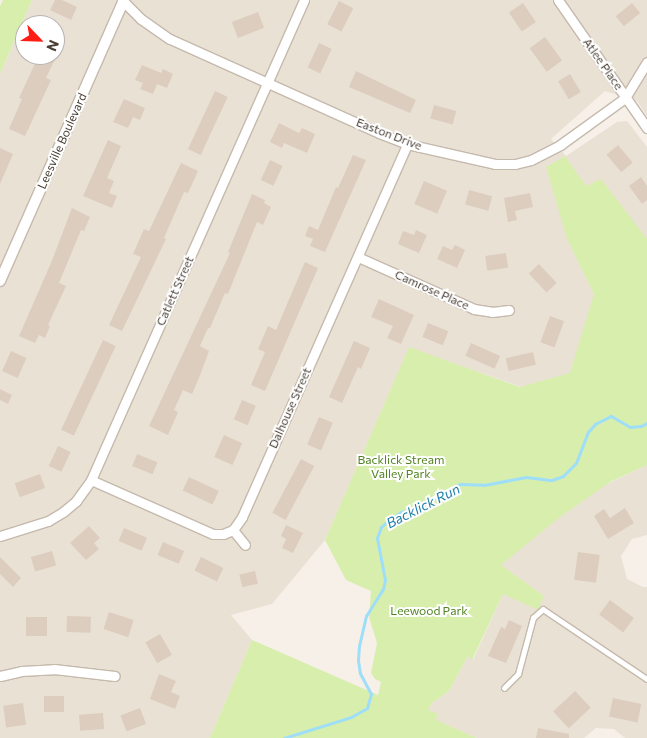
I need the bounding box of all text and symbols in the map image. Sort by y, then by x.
north arrow [15,15,65,65]
street label: Atlee Place [580,35,626,93]
text: N [43,38,63,54]
street label: Leesville Boulevard [34,91,90,191]
street label: Easton Drive [354,115,424,153]
street label: Catlett Street [153,254,197,328]
street label: Camrose Place [393,267,471,313]
street label: Dalhouse Street [266,365,314,451]
park label: Backlick Stream Valley Park [358,453,444,481]
water label: Backlick Run [383,480,463,532]
park label: Leewood Park [390,604,468,618]

